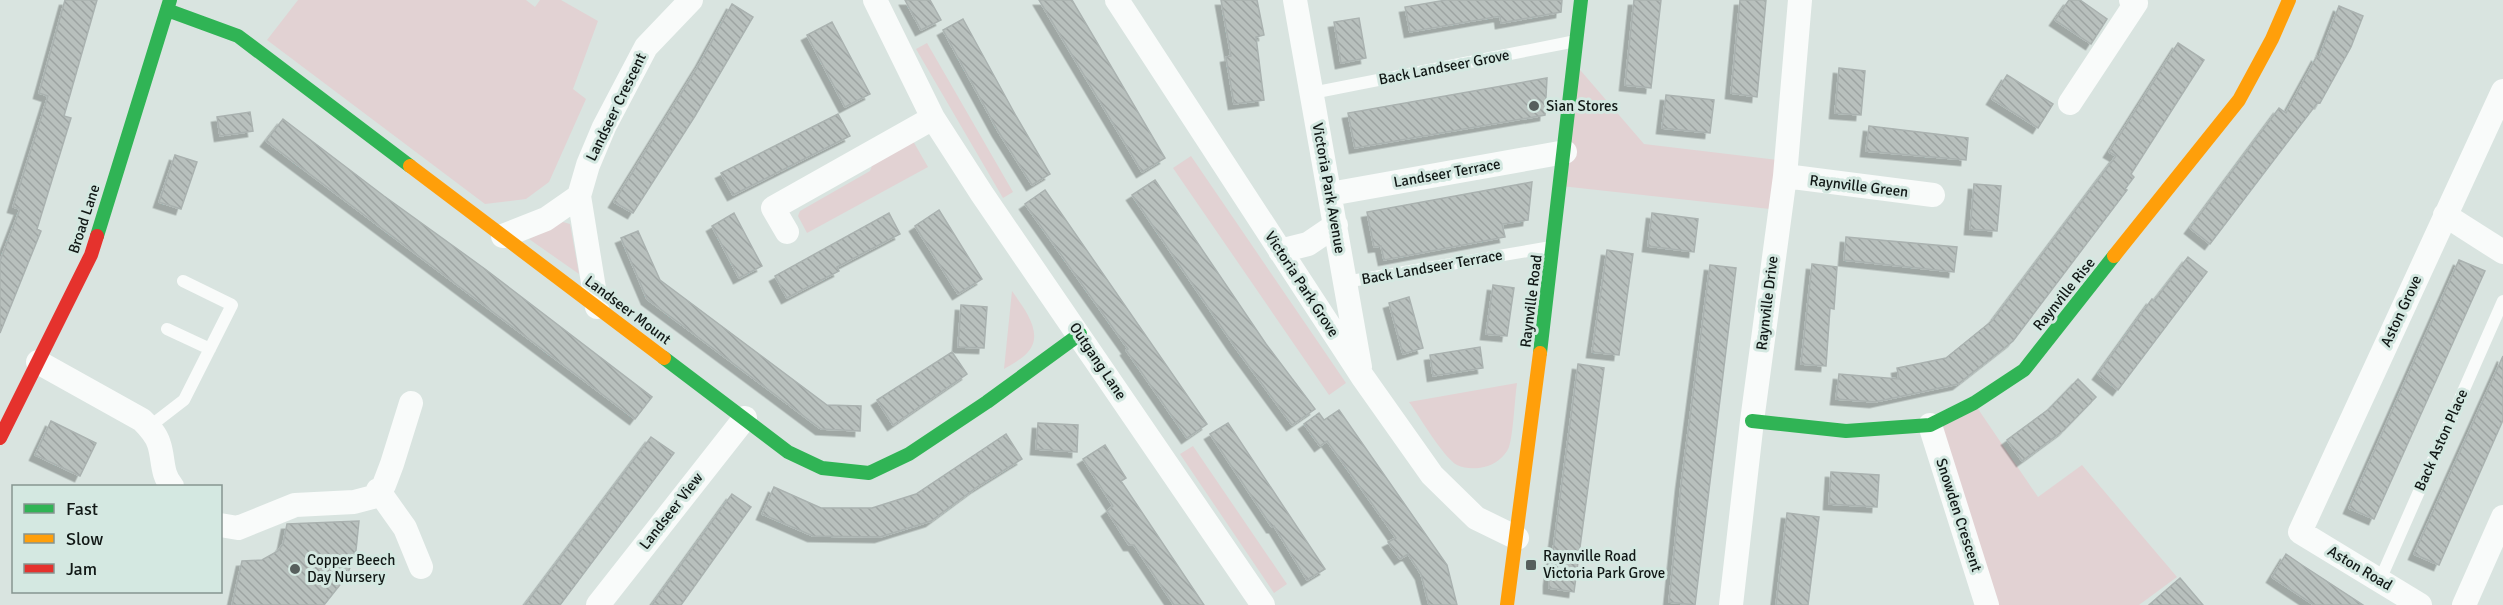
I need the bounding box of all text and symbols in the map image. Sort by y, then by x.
street label: Back Landseer Grove [1377,45,1511,89]
street label: Landseer Crescent [582,50,650,164]
place label: Sian Stores [1546,97,1618,115]
marker: Sian Stores [1527,99,1541,113]
street label: Victoria Park Avenue [1309,121,1349,255]
street label: Landseer Terrace [1392,155,1502,191]
street label: Raynville Green [1809,171,1909,201]
street label: Broad Lane [64,182,104,256]
street label: Victoria Park Grove [1261,228,1343,340]
street label: Back Landseer Terrace [1360,246,1504,288]
street label: Raynville Road [1516,254,1546,348]
street label: Raynville Rise [2029,254,2099,334]
street label: Raynville Drive [1752,255,1782,351]
street label: Landseer Mount [581,272,675,348]
street label: Aston Grove [2377,272,2425,350]
street label: Outgang Lane [1066,319,1130,403]
street label: Back Aston Place [2410,386,2472,494]
street label: Snowden Crescent [1932,456,1986,574]
street label: Landseer View [635,469,707,553]
legend [12,485,222,593]
text: Fast [66,498,98,520]
text: Slow [66,528,103,550]
street label: Aston Road [2324,542,2396,594]
place label: Raynville Road Victoria Park Grove [1543,547,1665,582]
place label: Copper Beech Day Nursery [307,551,395,586]
text: Jam [66,558,97,580]
marker: Raynville Road Victoria Park Grove [1524,558,1538,572]
marker: Copper Beech Day Nursery [288,562,302,576]

